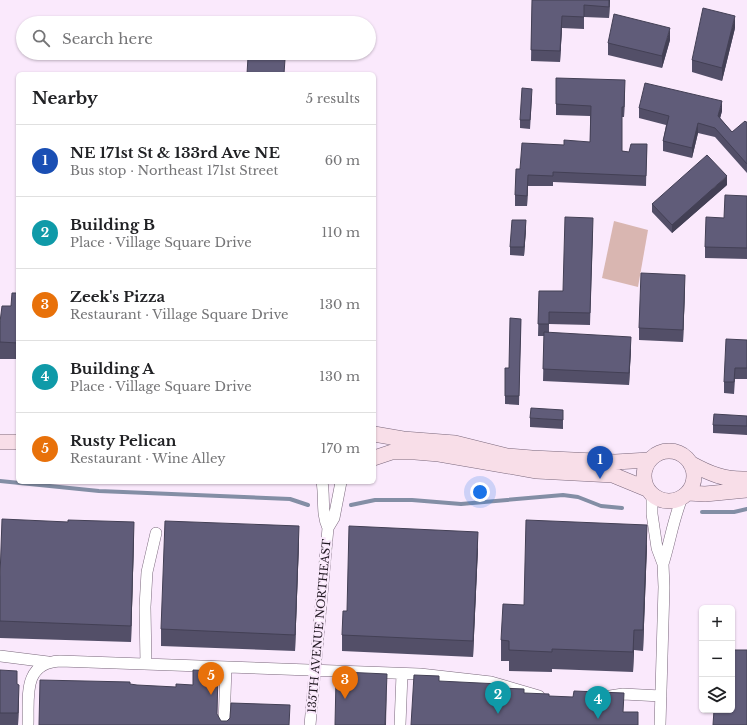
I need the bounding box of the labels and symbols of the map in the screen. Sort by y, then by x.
pin: 1 [587,446,613,479]
your location [470,482,490,502]
street label: 135TH AVENUE NORTHEAST [304,538,334,713]
pin: 5 [198,662,224,695]
pin: 3 [332,666,358,699]
pin: 2 [485,681,511,714]
pin: 4 [585,686,611,719]

